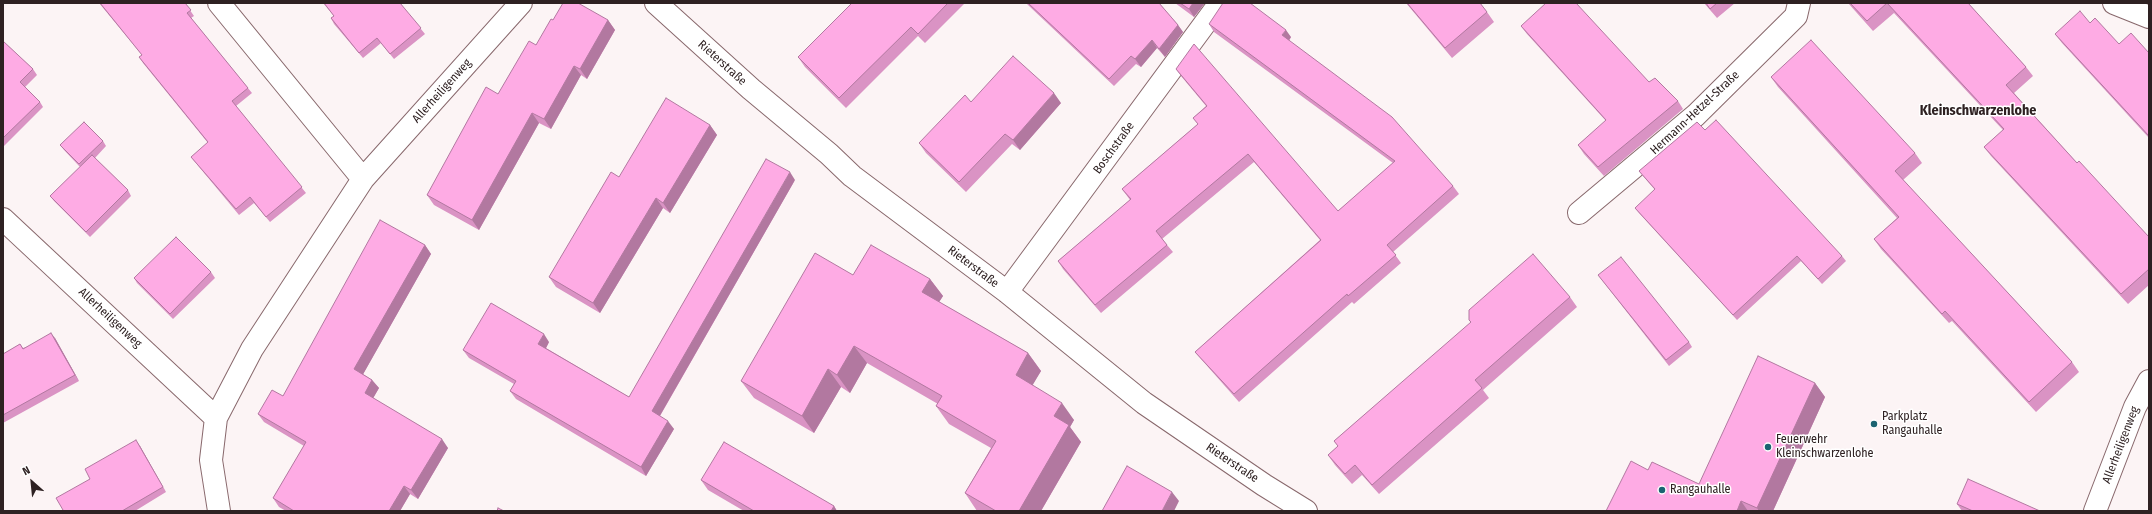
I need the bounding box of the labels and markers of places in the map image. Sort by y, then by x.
place label: Parkplatz Rangauhalle [1882,410,1942,438]
marker: Parkplatz Rangauhalle [1869,419,1879,429]
place label: Feuerwehr Kleinschwarzenlohe [1776,433,1874,461]
marker: Feuerwehr Kleinschwarzenlohe [1763,442,1773,452]
place label: Rangauhalle [1670,483,1730,497]
marker: Rangauhalle [1657,485,1667,495]

